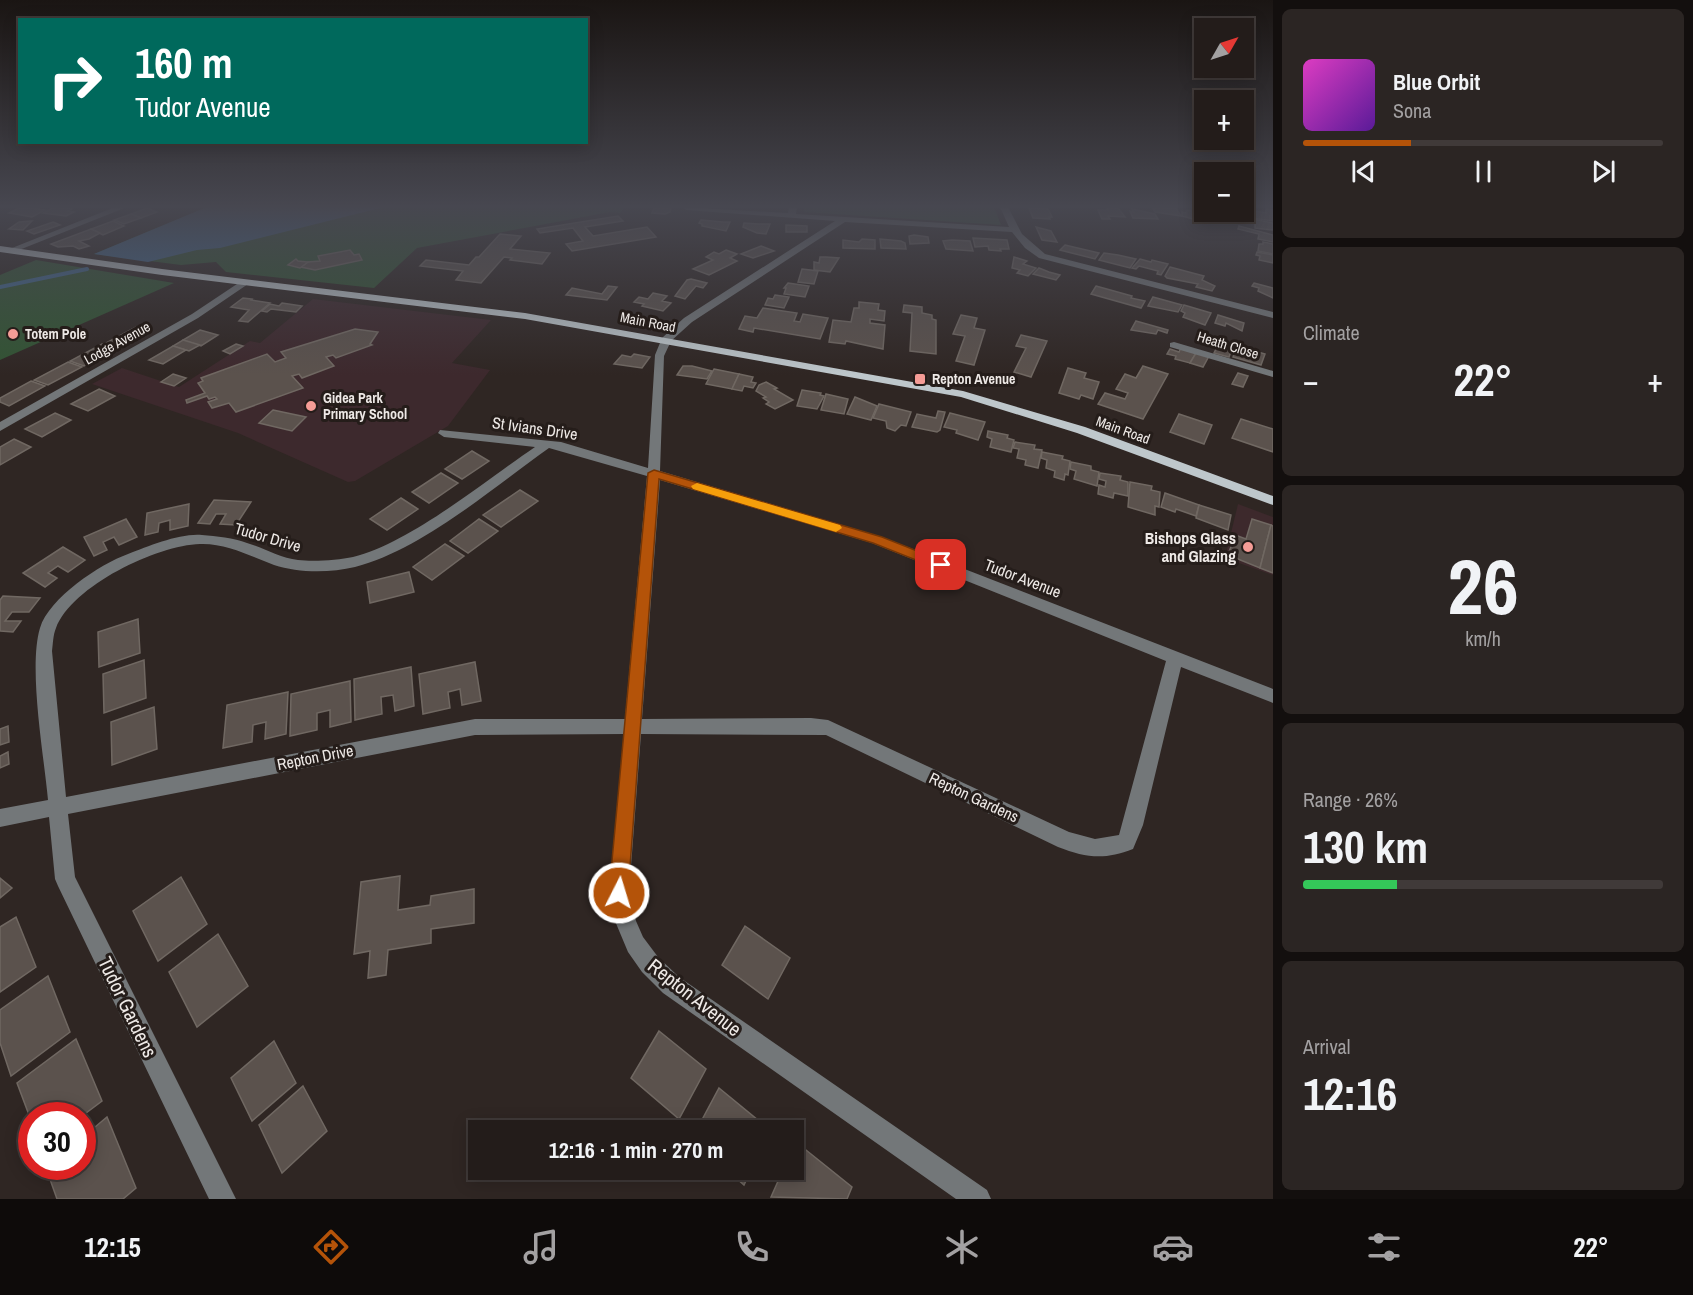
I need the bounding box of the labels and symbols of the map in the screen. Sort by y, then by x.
north arrow [1194,18,1254,78]
street label: Main Road [619,308,677,336]
street label: Lodge Avenue [81,317,153,369]
place label: Totem Pole [25,325,86,343]
marker: Totem Pole [6,327,20,341]
street label: Heath Close [1195,327,1261,363]
place label: Repton Avenue [932,370,1015,388]
marker: Repton Avenue [913,372,927,386]
place label: Gidea Park Primary School [323,389,407,423]
marker: Gidea Park Primary School [304,399,318,413]
street label: St Ivians Drive [491,411,579,445]
street label: Main Road [1094,412,1152,448]
street label: Tudor Drive [232,517,304,557]
place label: Bishops Glass and Glazing [1145,527,1236,567]
pin [915,539,966,590]
marker: Bishops Glass and Glazing [1241,540,1255,554]
street label: Tudor Avenue [982,553,1064,603]
street label: Repton Drive [275,739,355,775]
street label: Repton Gardens [926,767,1022,827]
position arrow [587,861,651,925]
street label: Tudor Gardens [92,952,164,1062]
street label: Repton Avenue [643,952,747,1042]
speed limit sign: 30 [18,1102,96,1180]

